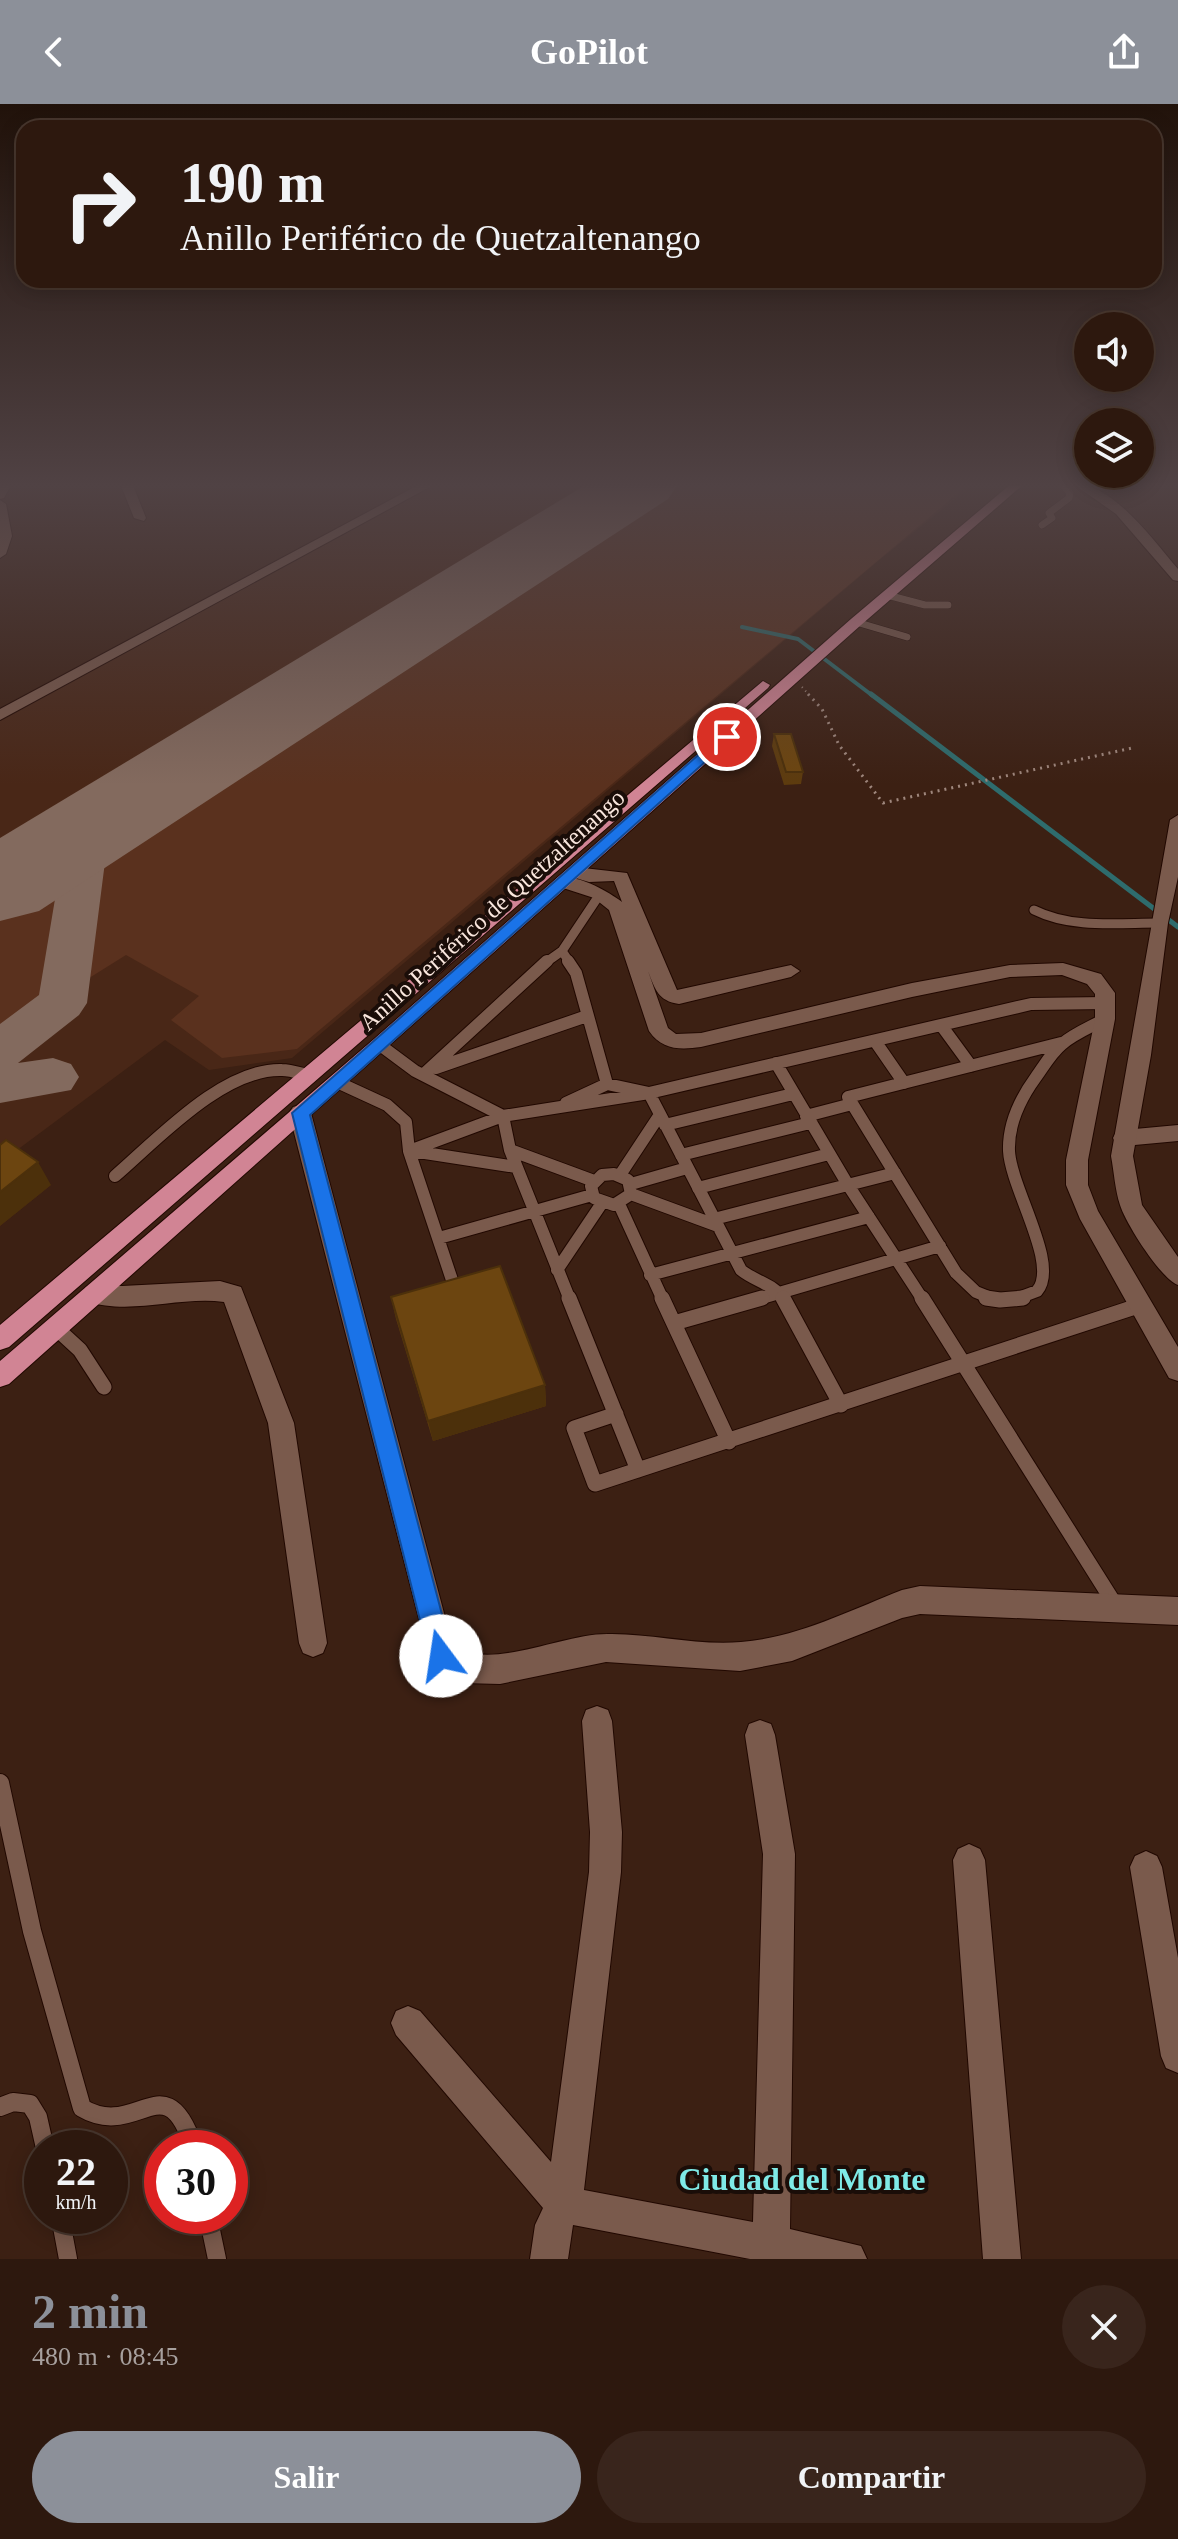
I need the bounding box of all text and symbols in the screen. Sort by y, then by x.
icon: back [32,30,76,74]
icon: share [1102,30,1146,74]
text: GoPilot [530,32,648,72]
icon: right [48,152,152,256]
text: 190 m [180,152,325,214]
text: Anillo Periférico de Quetzaltenango [180,218,701,258]
map controls [1074,312,1154,488]
button: sound [1074,312,1154,392]
button: layers [1074,408,1154,488]
pin [693,703,761,771]
icon: arrive [705,715,749,759]
street label: Anillo Periférico de Quetzaltenango [354,784,630,1036]
position arrow [399,1614,483,1698]
speed limit sign: 30 [144,2130,248,2234]
text: 22 [56,2149,96,2194]
district label: Ciudad del Monte [678,2161,926,2197]
text: km/h [55,2191,97,2213]
text: 2 min [32,2285,148,2338]
button: close [1062,2285,1146,2369]
text: 480 m · 08:45 [32,2342,179,2371]
button: Salir [32,2431,581,2523]
button: Compartir [597,2431,1146,2523]

